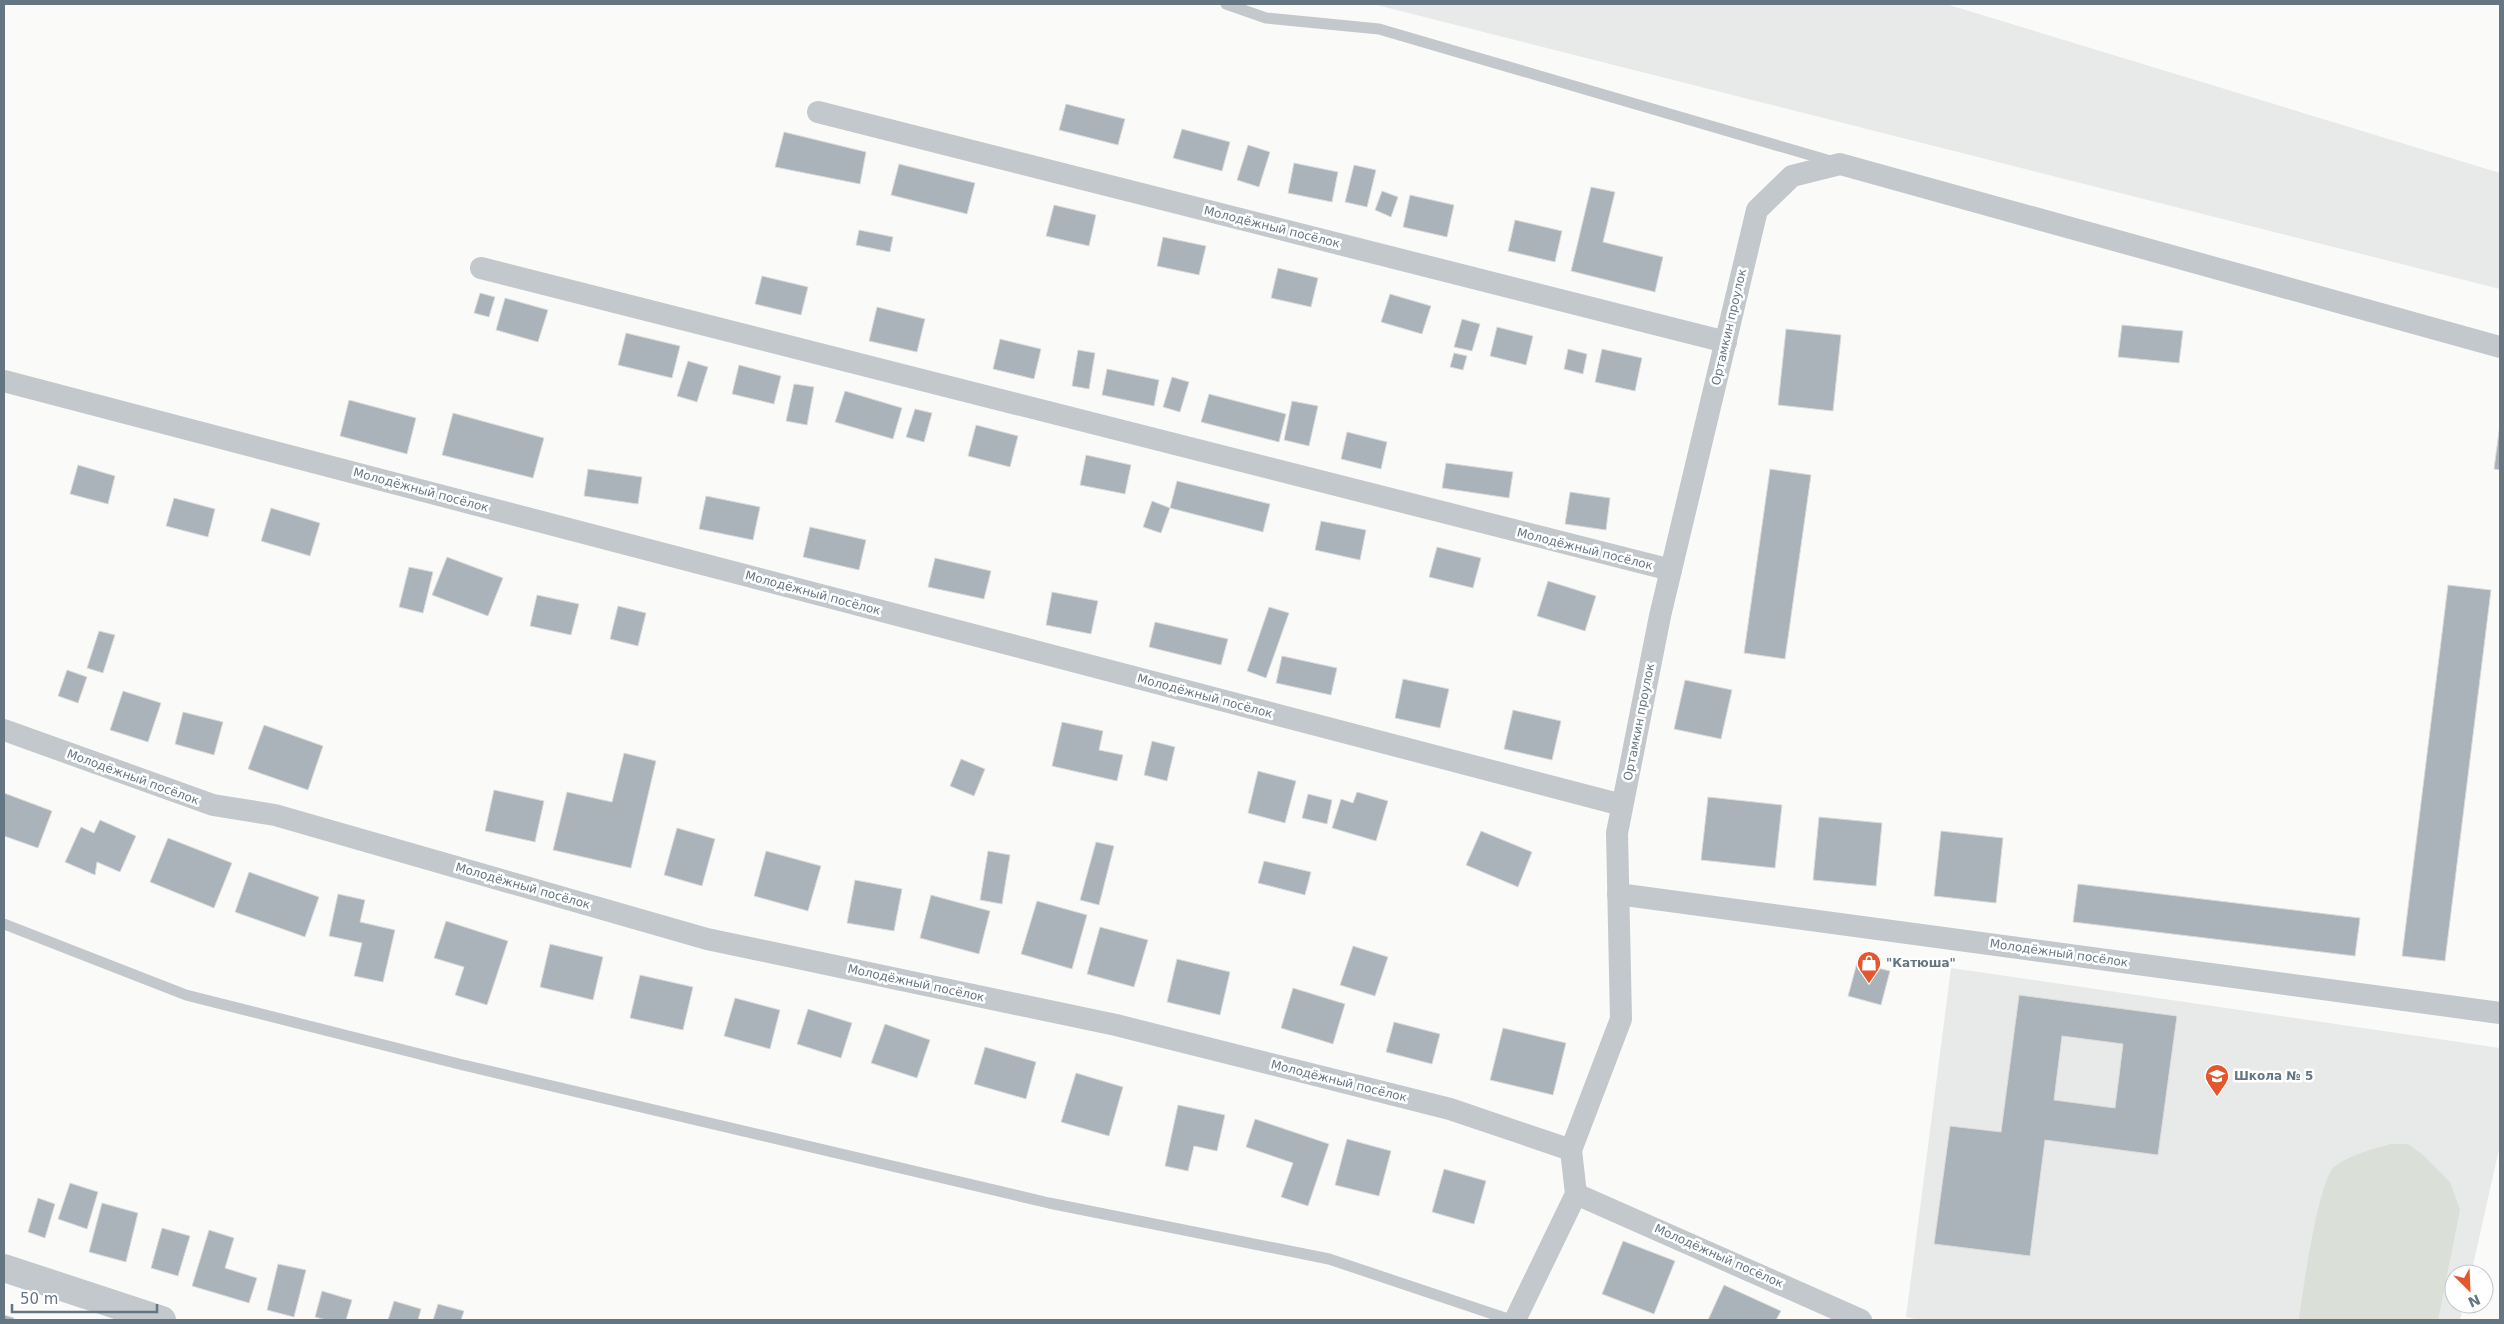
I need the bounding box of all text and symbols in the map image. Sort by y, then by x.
street label: Молодёжный посёлок [1203,203,1341,251]
street label: Ортамкин проулок [1709,267,1749,387]
street label: Молодёжный посёлок [352,465,490,515]
street label: Молодёжный посёлок [1516,525,1654,573]
street label: Молодёжный посёлок [744,568,882,618]
street label: Ортамкин проулок [1621,662,1657,782]
street label: Молодёжный посёлок [1136,671,1274,721]
street label: Молодёжный посёлок [65,747,201,807]
street label: Молодёжный посёлок [454,860,592,912]
street label: Молодёжный посёлок [1989,936,2129,970]
shop icon: "Катюша" [1856,950,1882,984]
place label: "Катюша" [1886,956,1956,970]
street label: Молодёжный посёлок [846,962,986,1004]
street label: Молодёжный посёлок [1270,1057,1408,1105]
school or university icon: Школа № 5 [2204,1063,2230,1097]
place label: Школа № 5 [2234,1069,2313,1083]
street label: Молодёжный посёлок [1652,1221,1786,1291]
north arrow [2444,1264,2494,1314]
scale bar [12,1282,158,1314]
text: 50 m [20,1290,58,1308]
text: N [2466,1291,2483,1311]

